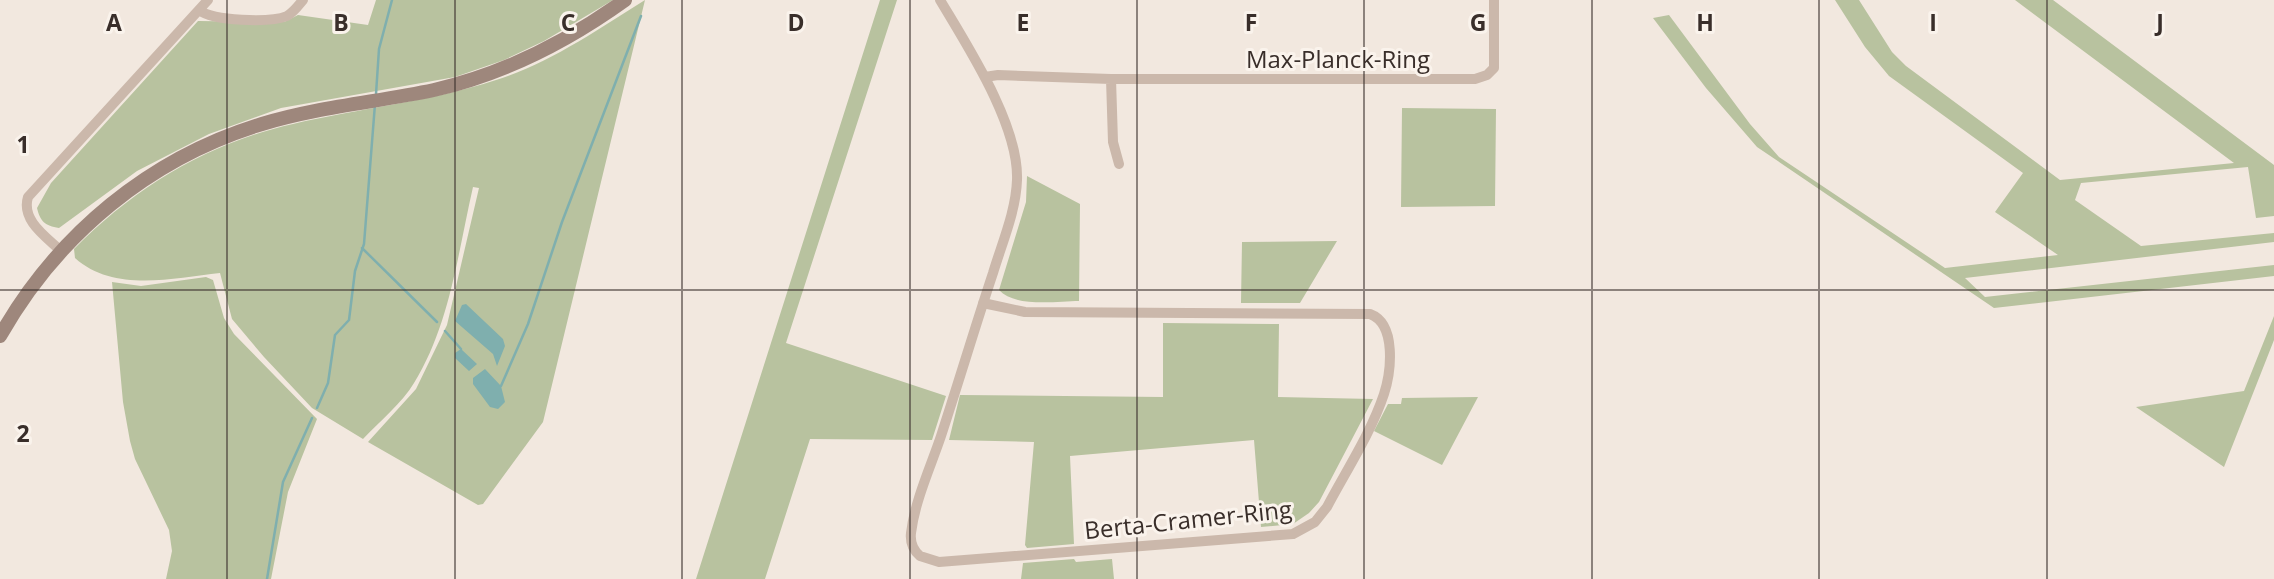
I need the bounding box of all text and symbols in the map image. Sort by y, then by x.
text: A [106,6,122,38]
text: B [333,6,349,38]
text: C [561,6,575,38]
text: D [787,6,805,38]
text: E [1017,6,1029,38]
text: F [1245,6,1257,38]
text: G [1470,6,1486,38]
text: H [1696,6,1714,38]
text: I [1929,6,1937,38]
text: J [2154,6,2164,38]
street label: Max-Planck-Ring [1246,42,1430,75]
text: 1 [16,128,30,160]
text: 2 [16,417,30,449]
street label: Berta-Cramer-Ring [1083,492,1293,546]

